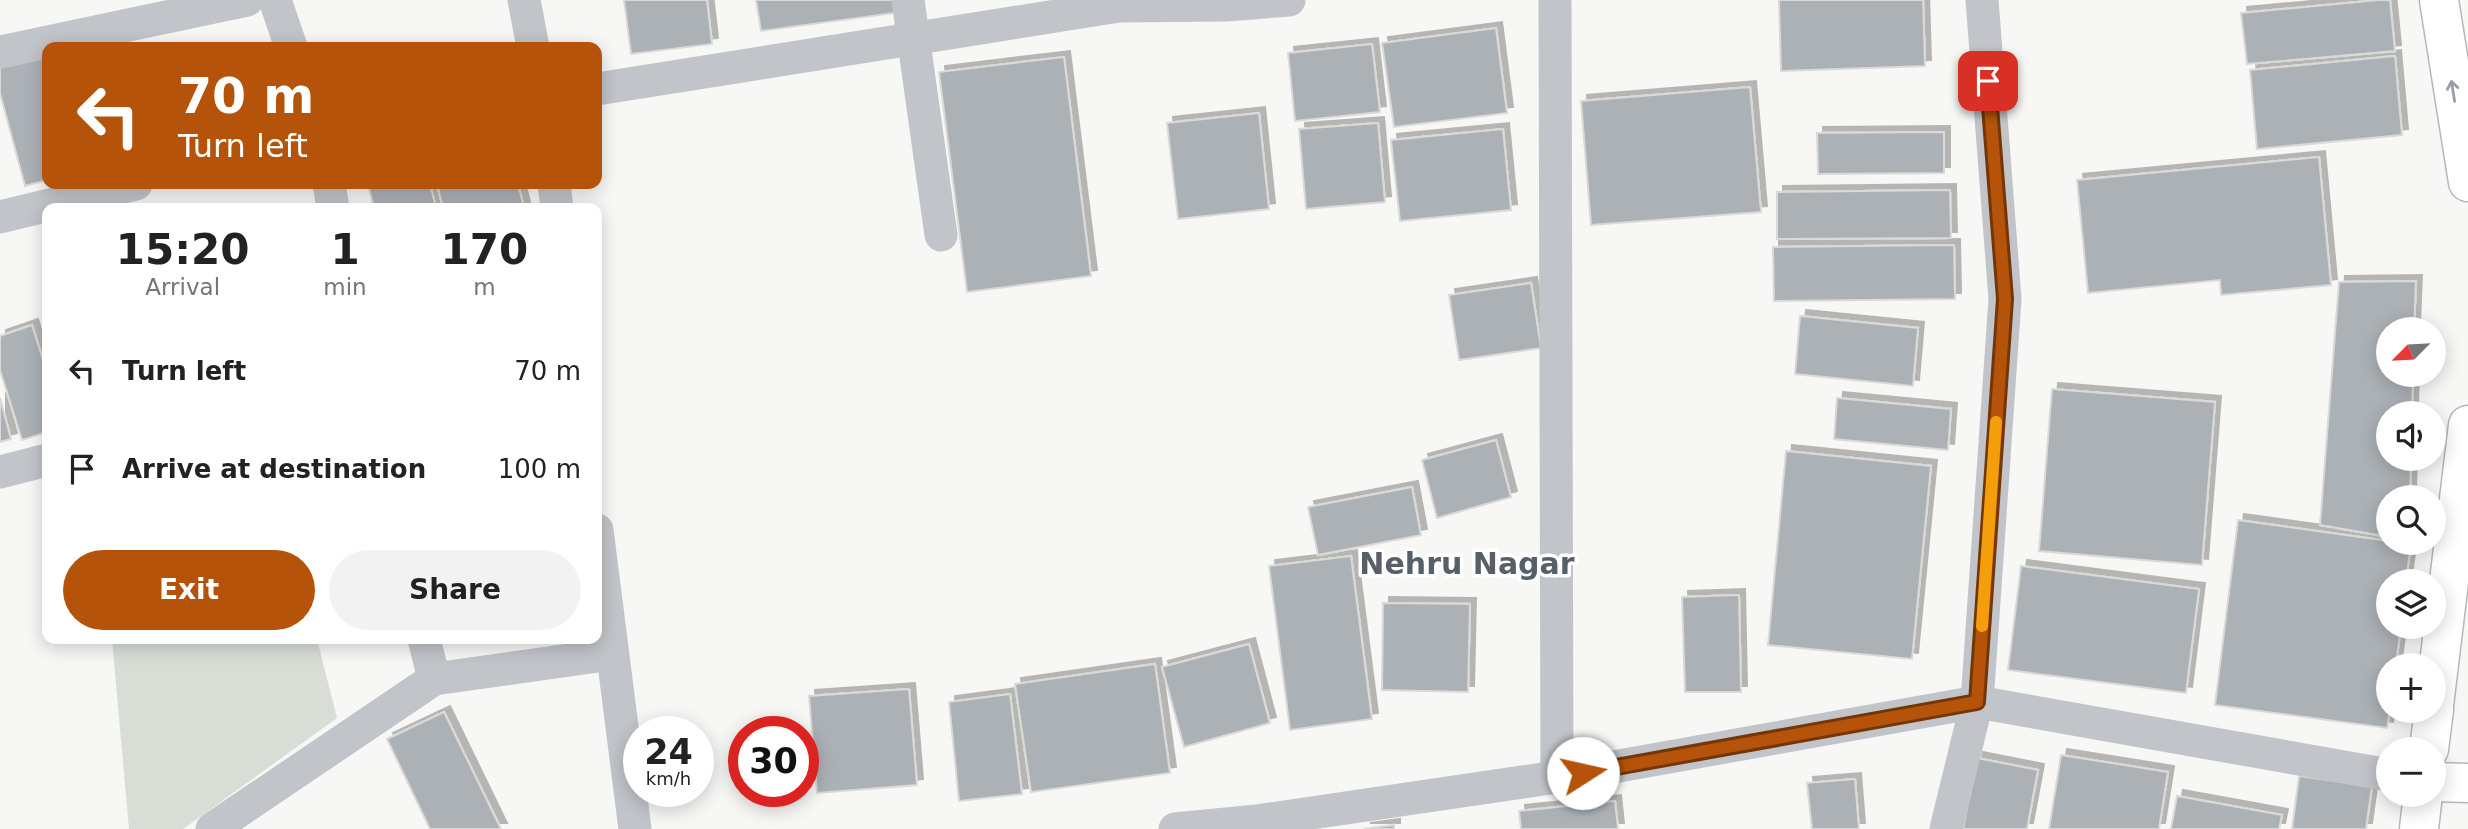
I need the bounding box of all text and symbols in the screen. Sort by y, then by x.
pin [1958,51,2018,111]
icon: arrive [1969,62,2007,100]
text: 70 m [178,68,314,125]
icon: left [63,70,154,161]
one-way arrow [2446,80,2459,103]
text: Turn left [178,127,308,165]
text: 15:20 [116,225,250,274]
text: 1 [330,225,360,274]
text: 170 [441,225,528,274]
text: Arrival [145,274,220,300]
text: min [323,274,367,300]
text: m [473,274,496,300]
north arrow [2376,317,2446,387]
map controls [2376,317,2446,807]
icon: left [63,352,101,390]
text: Turn left [122,356,246,386]
text: 70 m [514,356,581,386]
button: sound [2376,401,2446,471]
icon: arrive [63,450,101,488]
text: Arrive at destination [122,454,426,484]
text: 100 m [498,454,581,484]
button: search [2376,485,2446,555]
district label: Nehru Nagar [1359,546,1575,581]
button: Exit [63,550,315,630]
button: Share [329,550,581,630]
button: layers [2376,569,2446,639]
button: + [2376,653,2446,723]
speed limit sign: 30 [728,716,819,807]
text: 24 [644,732,693,772]
position arrow [1546,736,1620,810]
button: − [2376,737,2446,807]
text: km/h [646,768,691,789]

